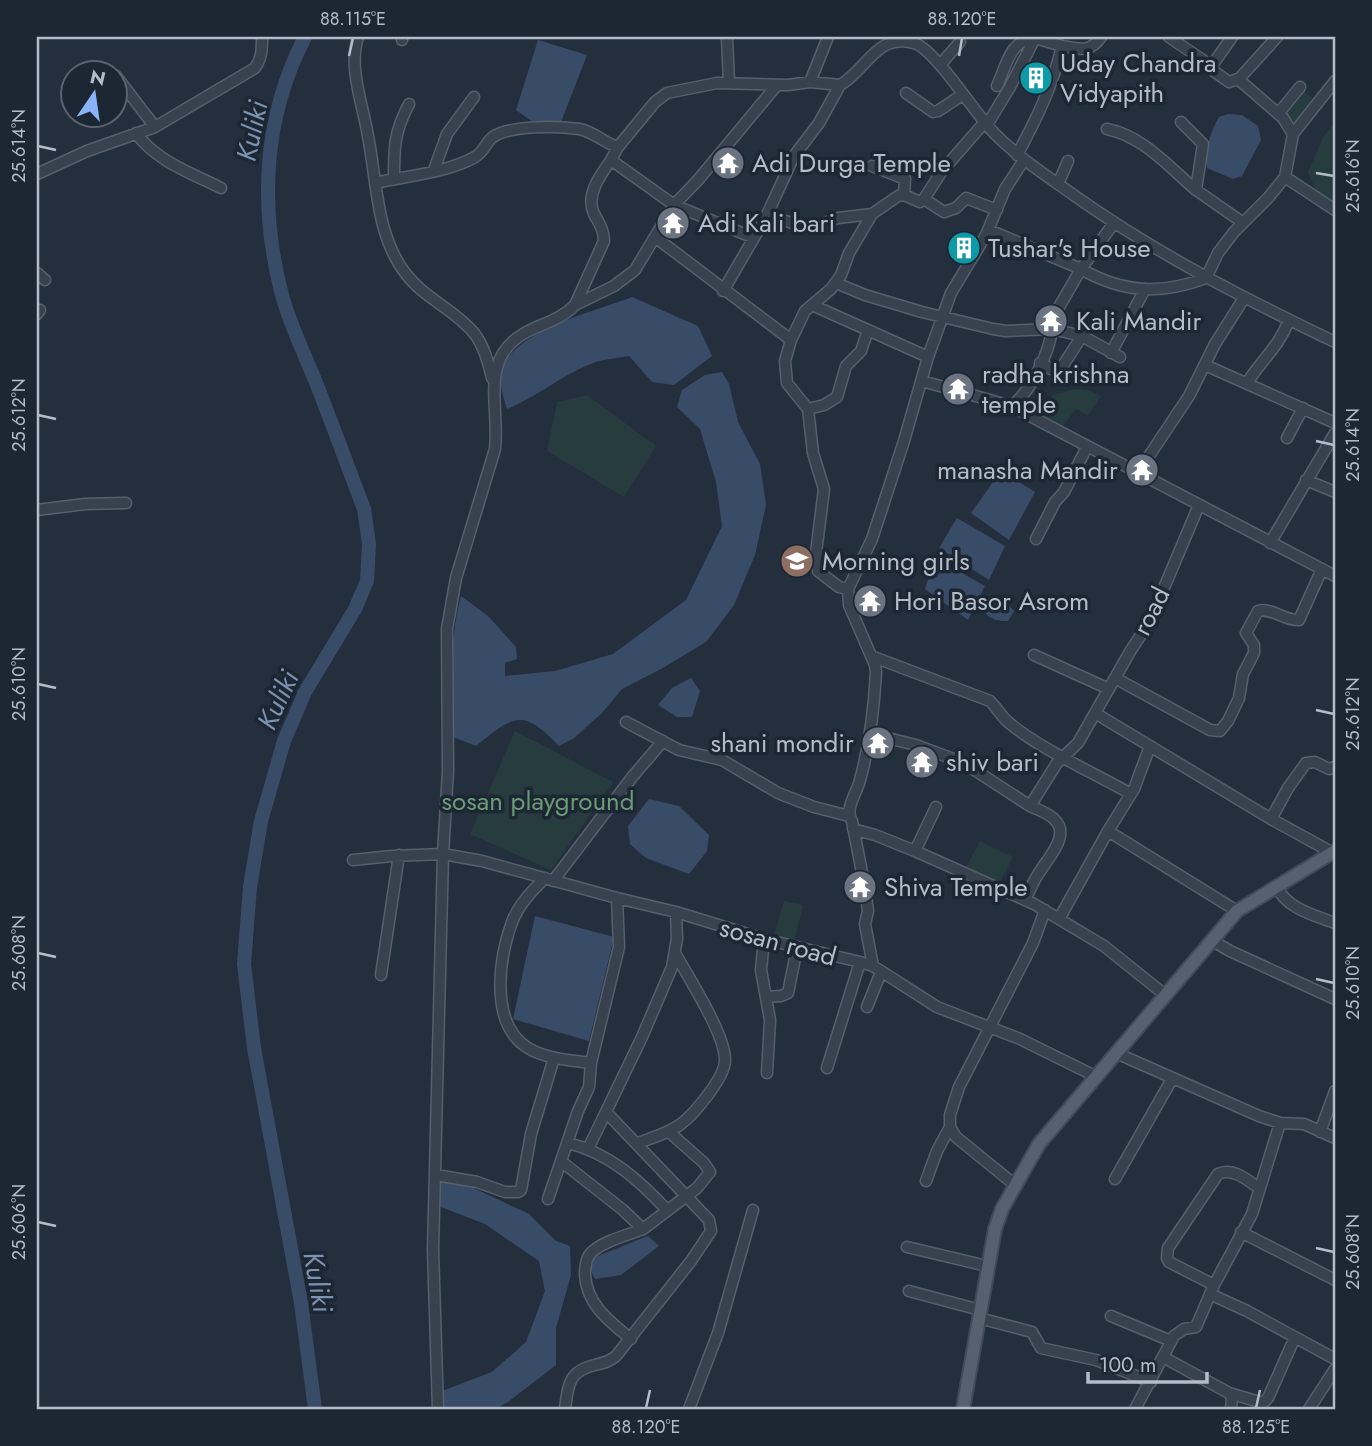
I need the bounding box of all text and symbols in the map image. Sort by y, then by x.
text: 88.115°E [320,6,386,32]
text: 88.120°E [928,6,996,32]
place label: Uday Chandra Vidyapith [1060,44,1217,112]
building icon: Uday Chandra Vidyapith [1017,59,1055,97]
north arrow [60,60,130,130]
text: N [87,63,108,93]
water label: Kuliki [226,96,279,165]
text: 25.614°N [6,109,32,183]
text: 25.616°N [1340,139,1366,213]
temple icon: Adi Durga Temple [709,144,747,182]
place label: Adi Durga Temple [752,144,951,182]
temple icon: Adi Kali bari [654,204,692,242]
place label: Adi Kali bari [698,204,835,242]
building icon: Tushar's House [945,229,983,267]
place label: Tushar's House [988,229,1151,267]
temple icon: Kali Mandir [1032,302,1070,340]
place label: Kali Mandir [1076,302,1202,340]
place label: radha krishna temple [982,355,1130,423]
temple icon: radha krishna temple [939,370,977,408]
text: 25.612°N [6,378,32,452]
text: 25.614°N [1340,408,1366,482]
place label: manasha Mandir [937,451,1118,489]
temple icon: manasha Mandir [1123,451,1161,489]
school or university icon: Morning girls [778,542,816,580]
place label: Morning girls [822,542,970,580]
street label: road [1123,580,1179,642]
temple icon: Hori Basor Asrom [851,582,889,620]
place label: Hori Basor Asrom [894,582,1089,620]
text: 25.610°N [6,647,32,721]
water label: Kuliki [247,663,310,736]
text: 25.612°N [1340,677,1366,751]
place label: shani mondir [711,724,854,762]
temple icon: shani mondir [859,724,897,762]
temple icon: shiv bari [903,743,941,781]
place label: shiv bari [946,743,1039,781]
park label: sosan playground [442,782,635,820]
temple icon: Shiva Temple [841,868,879,906]
place label: Shiva Temple [884,868,1028,906]
street label: sosan road [716,908,840,976]
text: 25.608°N [6,915,32,991]
text: 25.610°N [1340,946,1366,1020]
text: 25.606°N [6,1184,32,1260]
text: 25.608°N [1340,1214,1366,1290]
water label: Kuliki [293,1248,344,1317]
scale bar [1088,1341,1208,1385]
text: 100 m [1099,1350,1156,1380]
text: 88.120°E [612,1414,680,1440]
text: 88.125°E [1222,1414,1290,1440]

